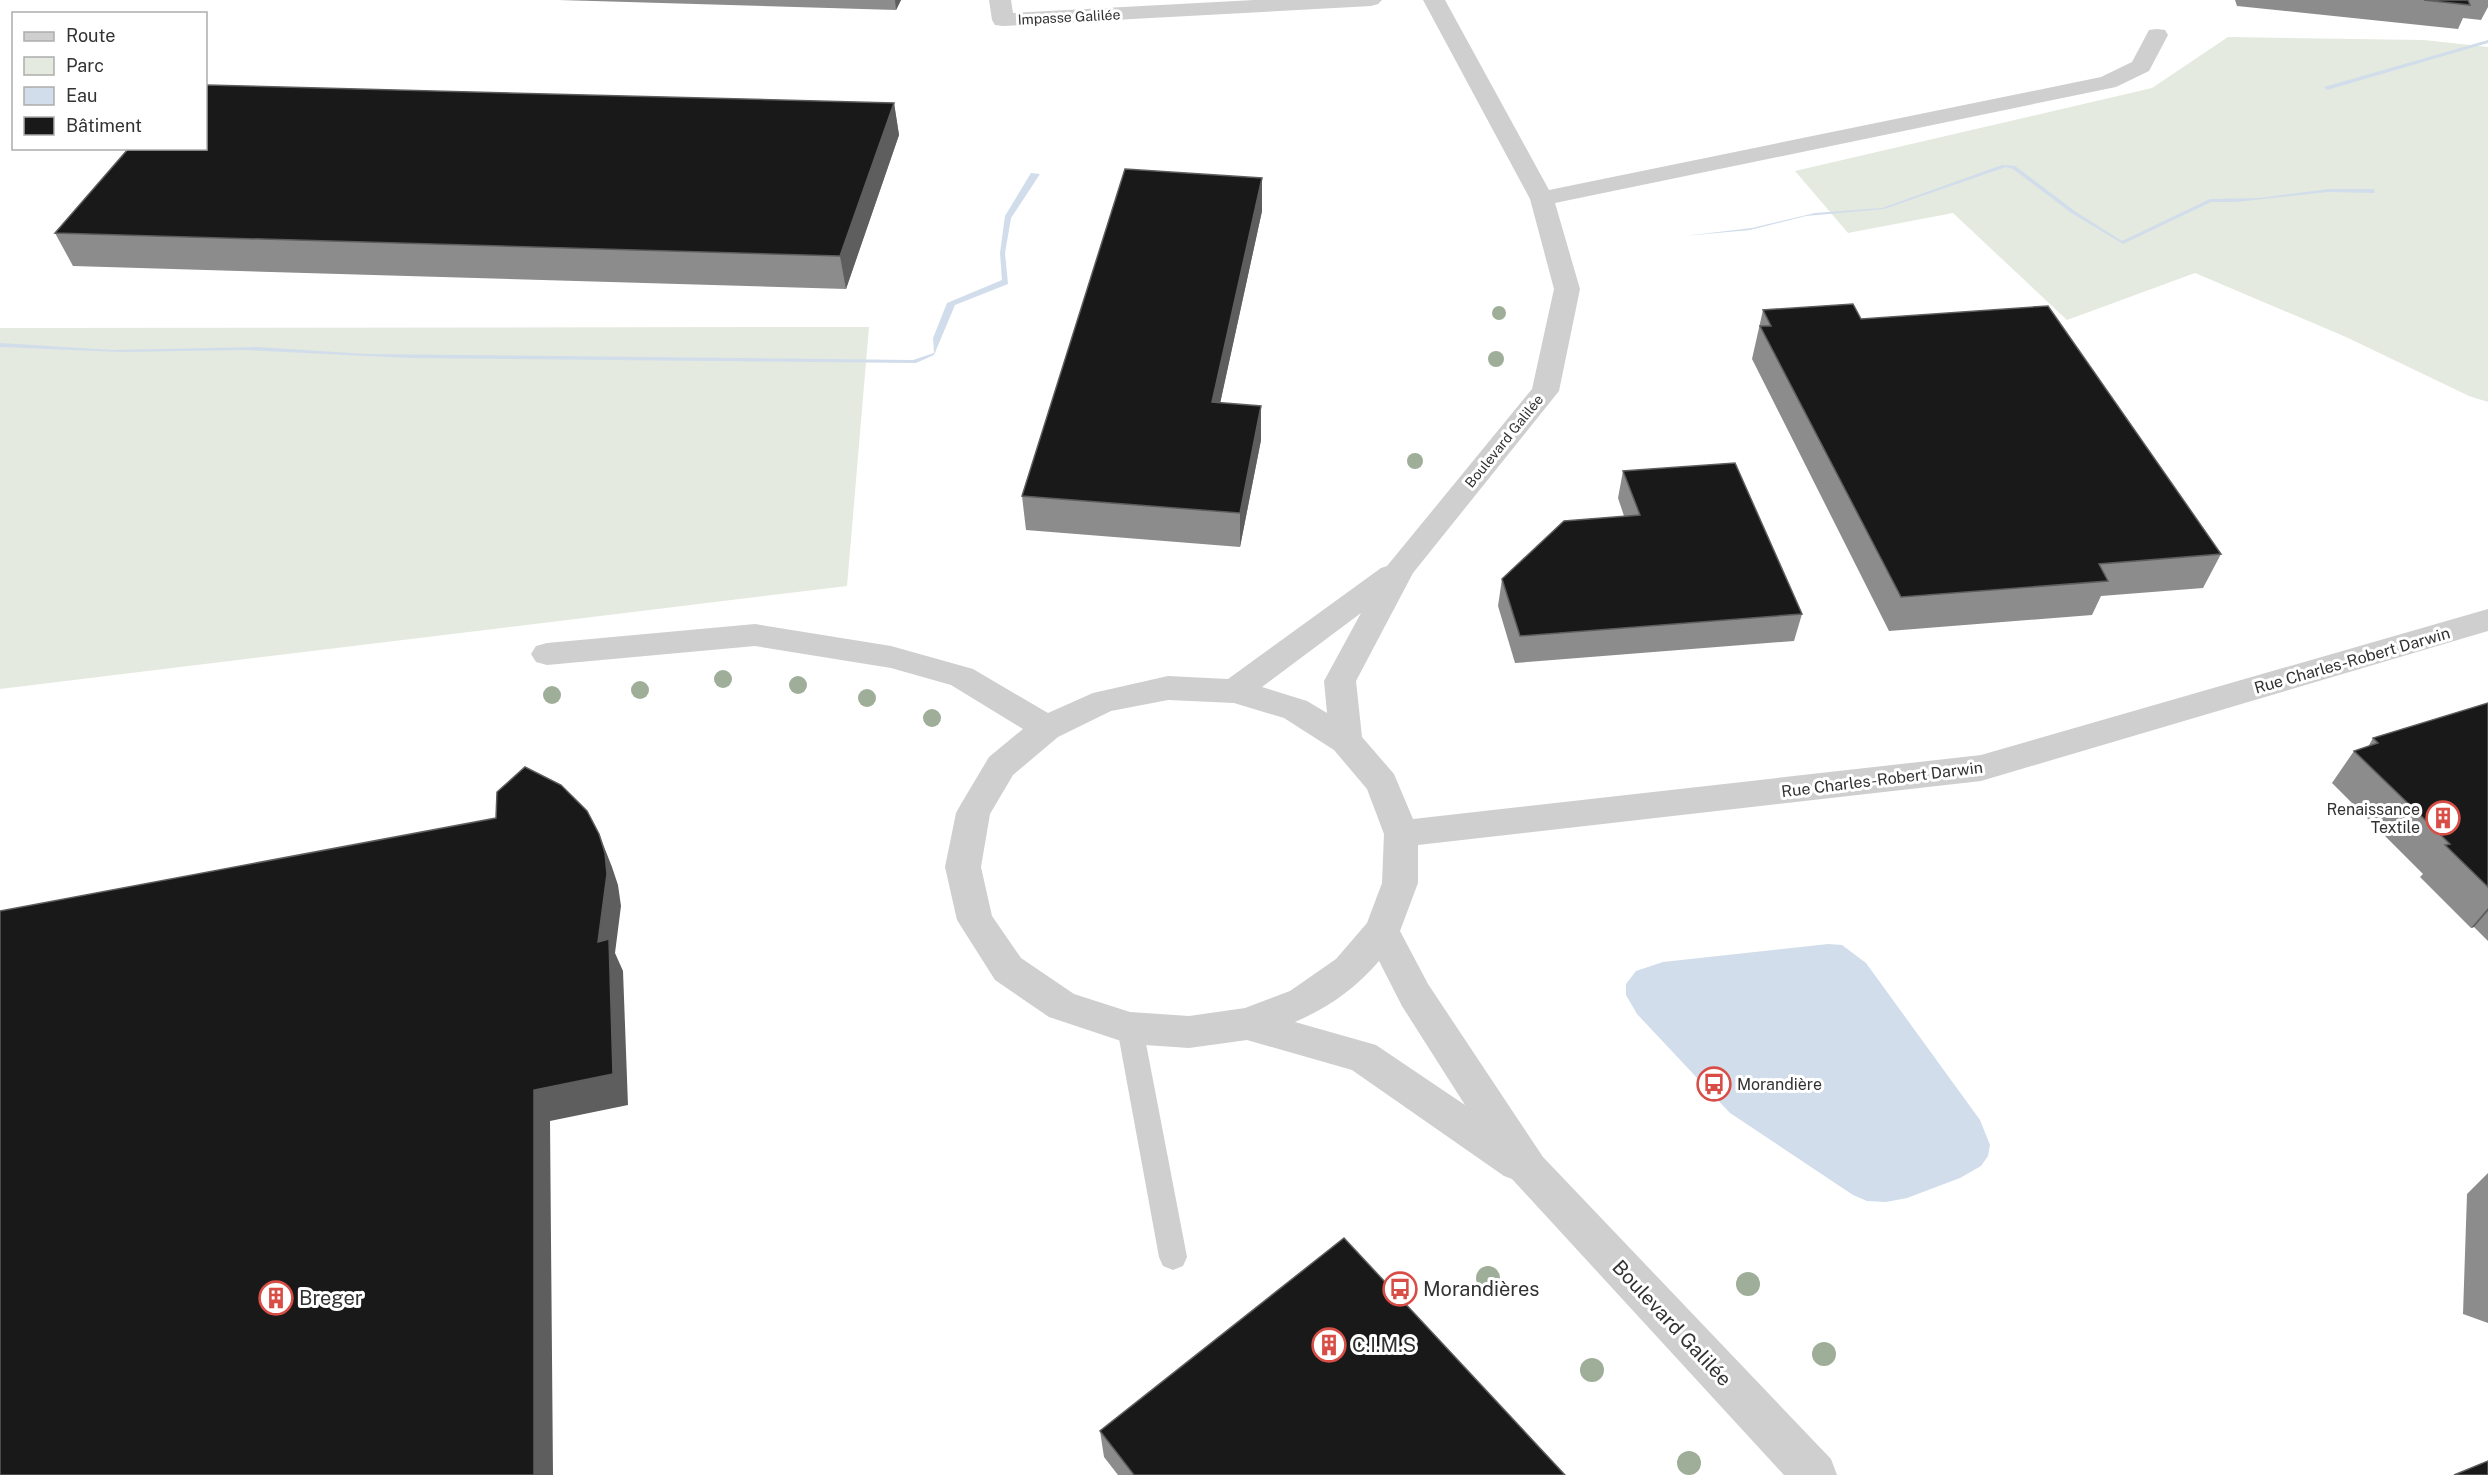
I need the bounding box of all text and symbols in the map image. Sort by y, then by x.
street label: Impasse Galilée [1017,6,1121,28]
legend [12,12,207,150]
text: Route [66,25,115,46]
text: Parc [66,55,104,76]
text: Eau [66,85,97,106]
text: Bâtiment [66,115,142,136]
street label: Boulevard Galilée [1462,391,1546,491]
street label: Rue Charles-Robert Darwin [2252,623,2452,698]
street label: Rue Charles-Robert Darwin [1780,758,1984,801]
place label: Renaissance Textile [2326,800,2420,837]
building icon: Renaissance Textile [2425,800,2461,836]
bus stop icon: Morandière [1696,1066,1732,1102]
place label: Morandière [1737,1075,1822,1094]
street label: Boulevard Galilée [1607,1255,1737,1391]
bus stop icon: Morandières [1382,1271,1418,1307]
place label: Morandières [1423,1277,1539,1301]
building icon: Breger [258,1280,294,1316]
place label: Breger [299,1286,363,1310]
building icon: C.I.M.S [1311,1327,1347,1363]
place label: C.I.M.S [1352,1333,1416,1357]

